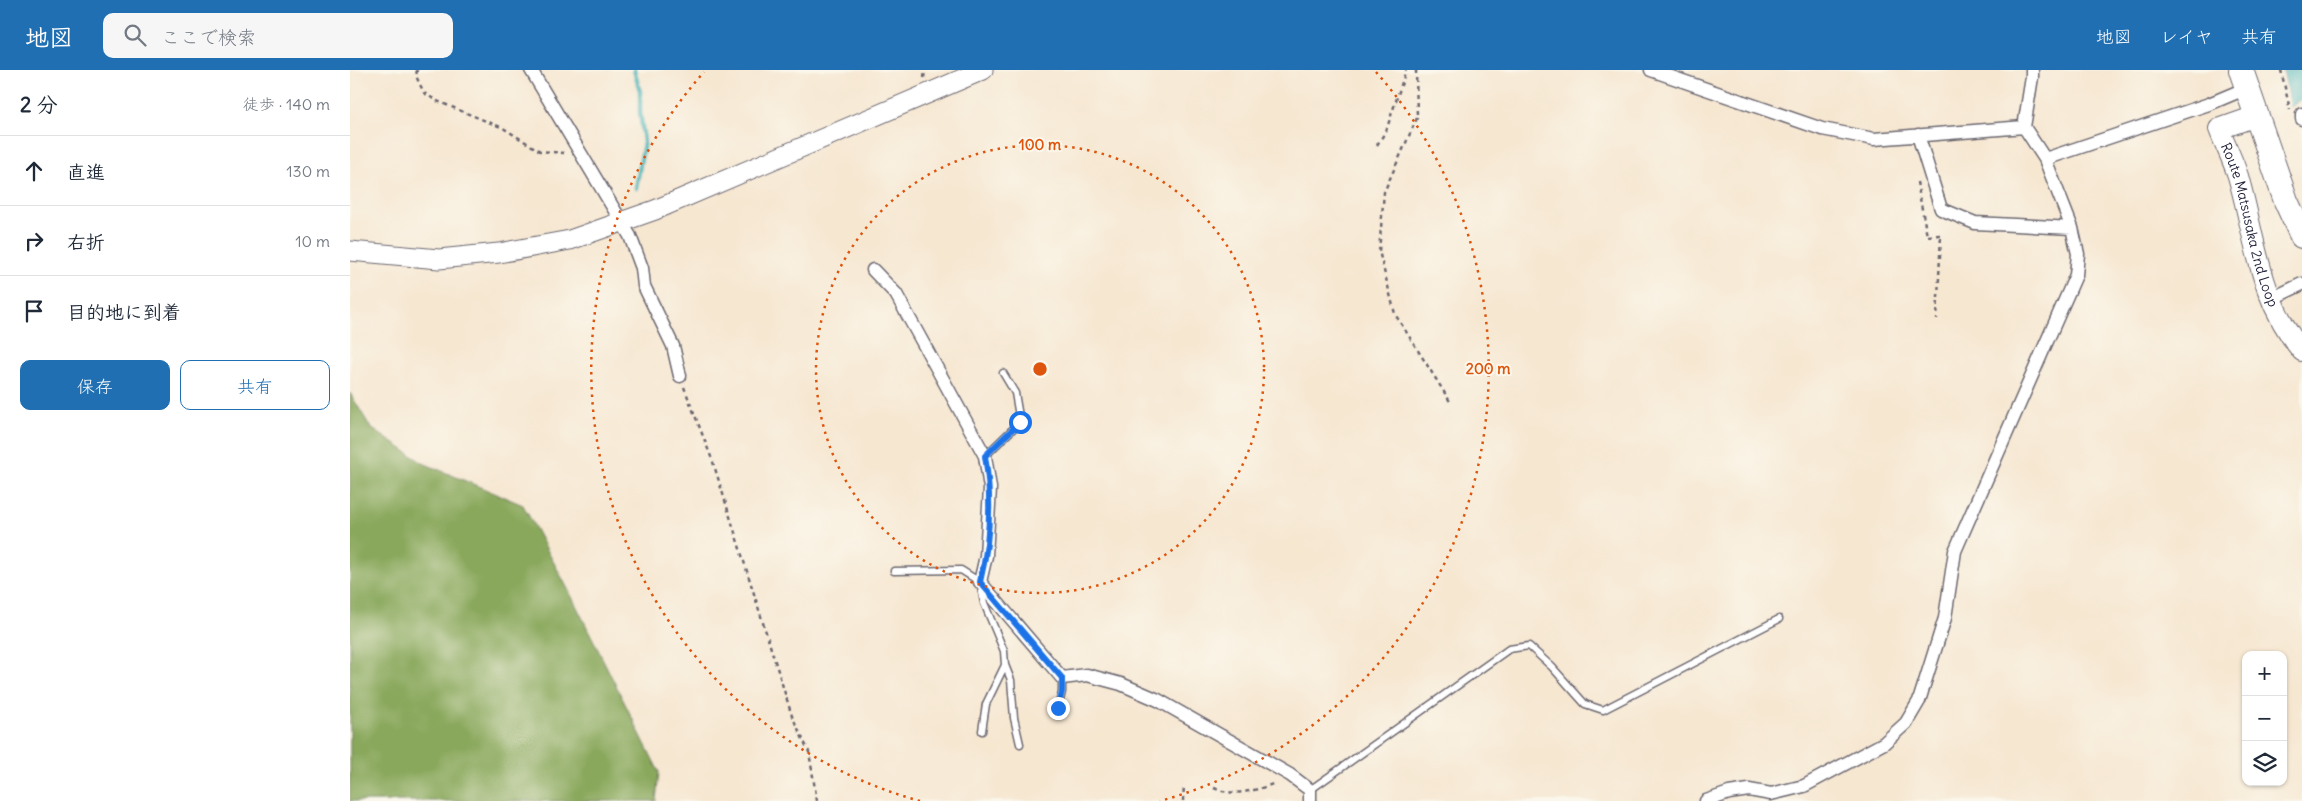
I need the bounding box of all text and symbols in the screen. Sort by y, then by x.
search box [103,13,453,58]
icon: search [121,21,149,49]
text: 地図 [25,22,73,52]
text: ここで検索 [161,25,256,49]
text: 地図 [2096,25,2132,48]
text: レイヤ [2160,25,2213,48]
text: 共有 [2241,25,2277,48]
text: 2 分 [20,91,58,118]
text: 徒歩 · 140 m [243,94,330,114]
text: 100 m [1019,135,1061,154]
street label: Route Matsusaka 2nd Loop [2217,140,2282,310]
icon: ahead [20,157,48,185]
text: 直進 [67,160,105,184]
text: 130 m [286,161,330,181]
icon: right [20,227,48,255]
text: 右折 [67,230,105,254]
text: 10 m [295,231,330,251]
icon: arrive [20,297,48,325]
text: 目的地に到着 [67,300,181,324]
text: 200 m [1466,359,1510,378]
button: 保存 [20,360,170,410]
button: 共有 [180,360,330,410]
centre of rings [1031,360,1049,378]
route start [1009,411,1032,434]
map controls [2242,651,2287,786]
button: + [2242,651,2287,696]
button: − [2242,696,2287,741]
route end [1047,697,1070,720]
button: layers [2242,741,2287,786]

